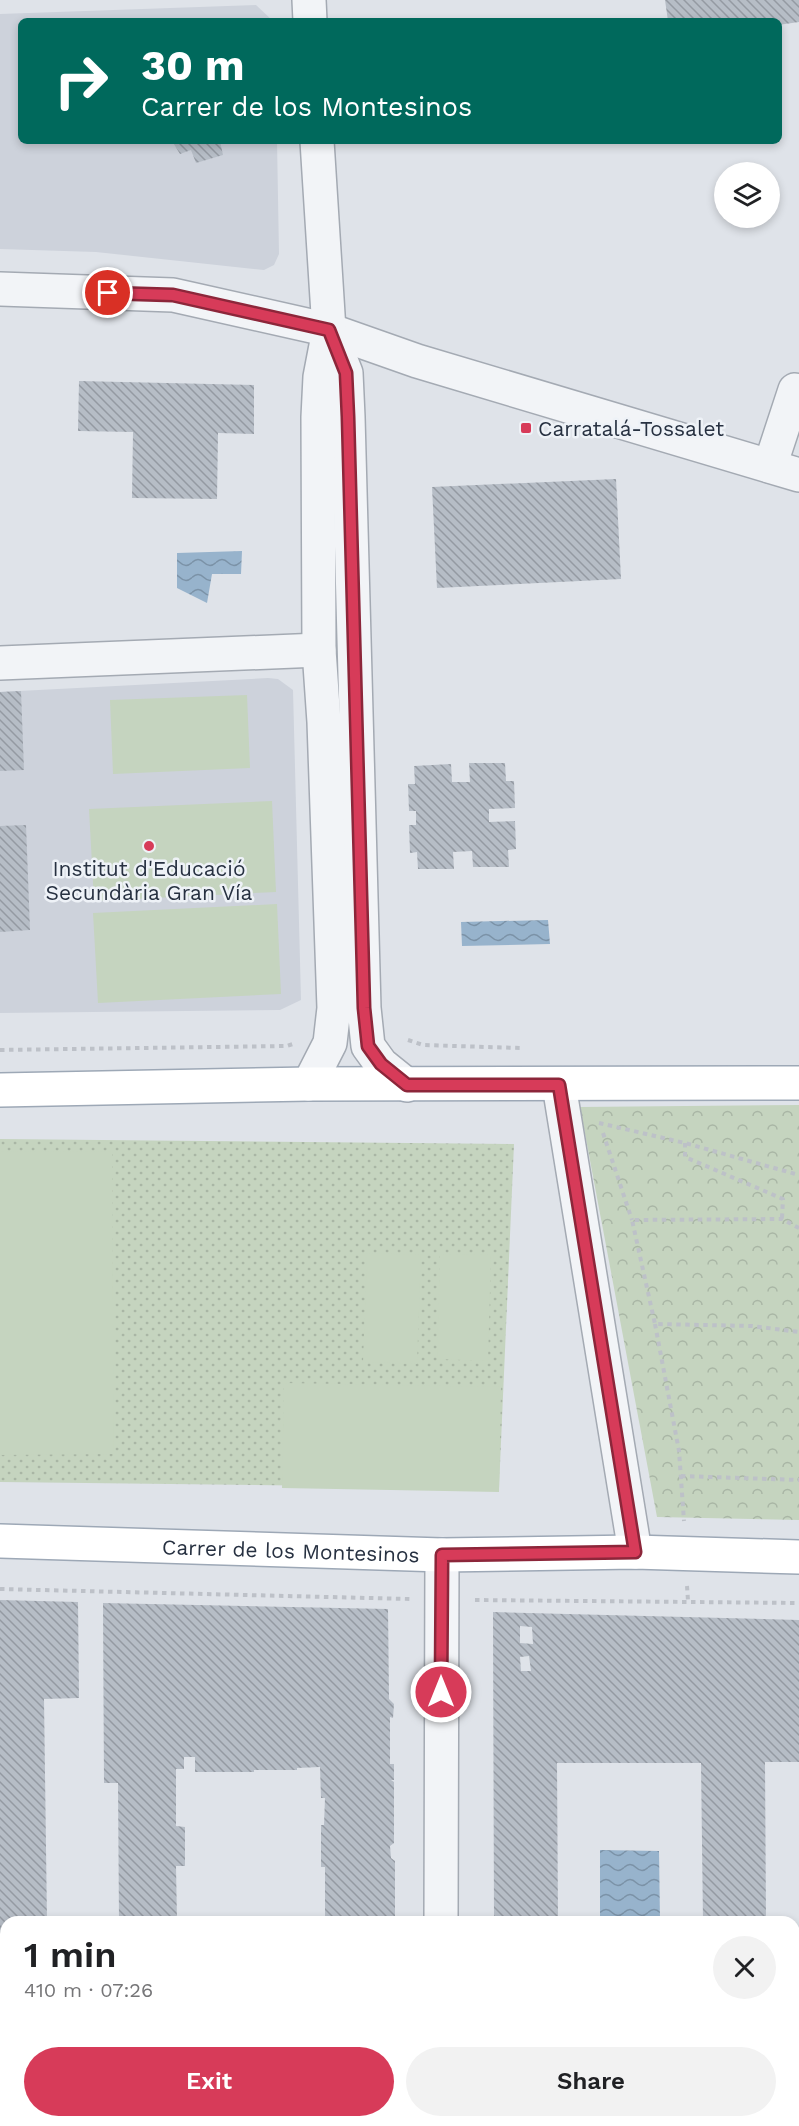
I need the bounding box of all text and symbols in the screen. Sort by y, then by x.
text: 30 m [141,41,245,90]
icon: right [42,42,120,120]
text: Carrer de los Montesinos [141,91,472,123]
map controls [714,162,780,228]
button: layers [714,162,780,228]
pin [82,267,133,318]
icon: arrive [91,276,124,309]
place label: Carratalá-Tossalet [538,416,724,441]
marker: Carratalá-Tossalet [519,421,533,435]
marker: Institut d'Educació Secundària Gran Vía [142,839,156,853]
place label: Institut d'Educació Secundària Gran Vía [46,856,253,905]
street label: Carrer de los Montesinos [162,1534,420,1567]
position arrow [409,1660,473,1724]
text: 1 min [24,1934,116,1976]
button: close [713,1936,776,1999]
text: 410 m · 07:26 [24,1978,153,2002]
button: Exit [24,2047,394,2116]
button: Share [406,2047,776,2116]

